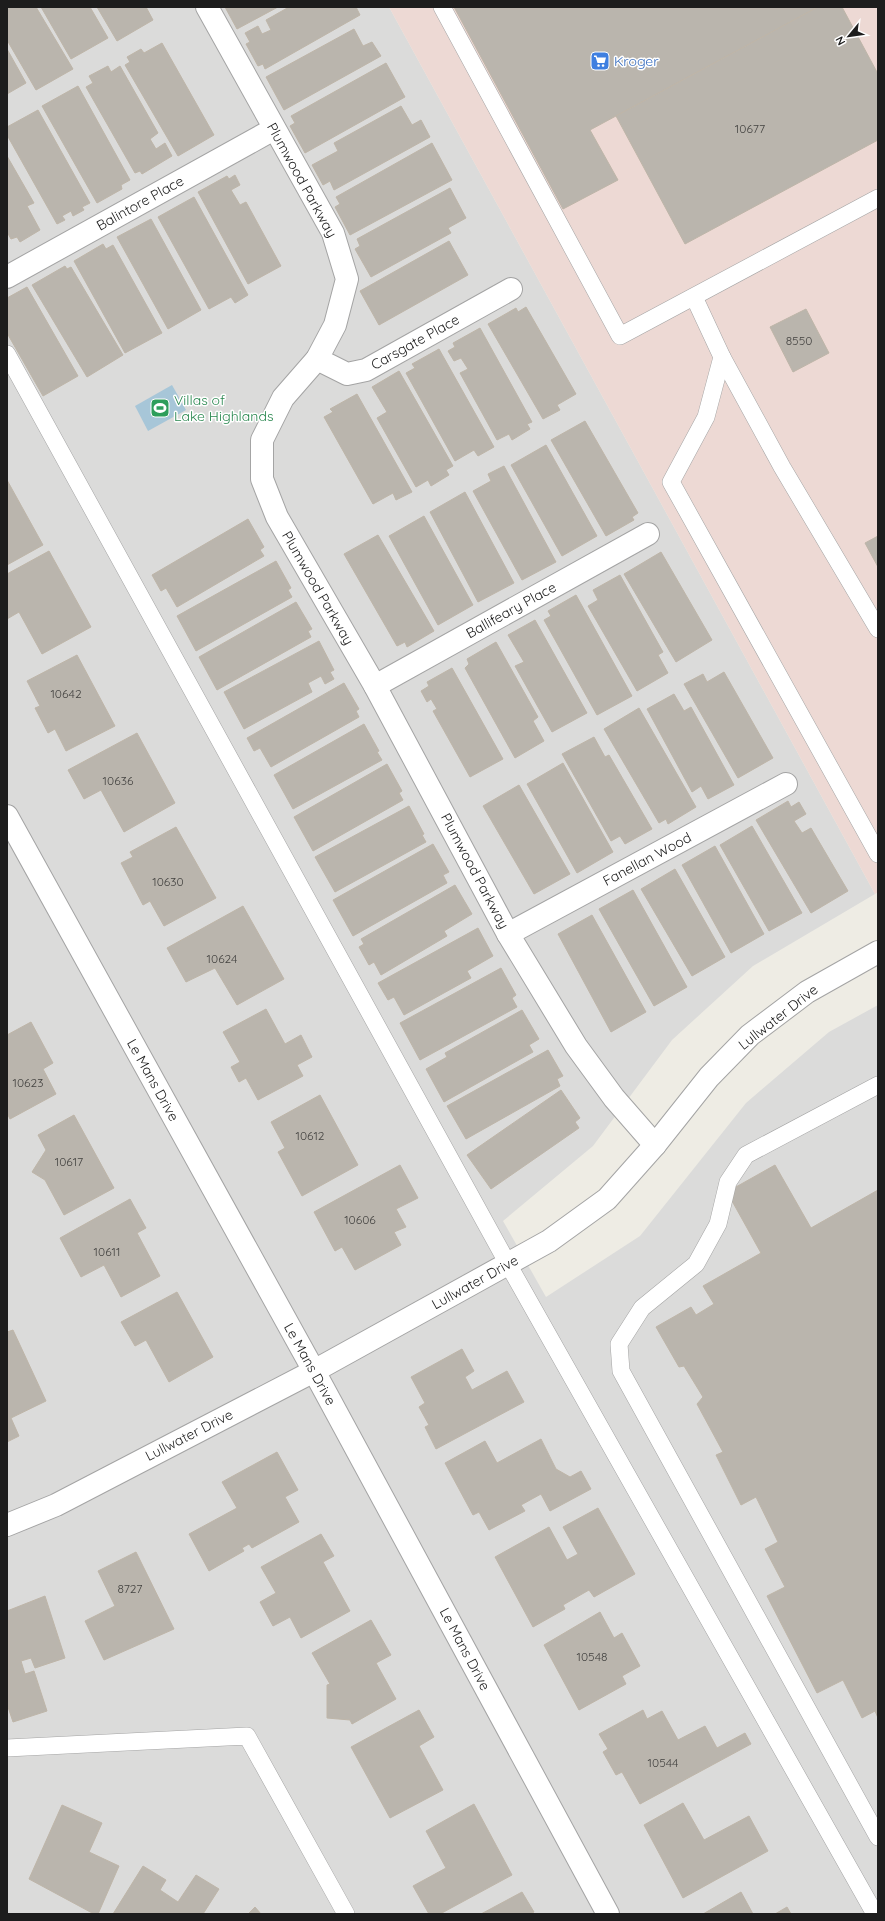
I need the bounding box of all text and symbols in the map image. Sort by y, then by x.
north arrow [829,16,869,56]
text: N [832,34,848,48]
supermarket icon: Kroger [589,50,611,72]
place label: Kroger [614,52,659,70]
street label: Plumwood Parkway [263,119,341,241]
house number: 10677 [735,121,765,136]
street label: Balintore Place [93,172,187,234]
street label: Carsgate Place [368,310,462,374]
house number: 8550 [786,333,812,348]
place label: Villas of Lake Highlands [174,391,273,425]
sports icon: Villas of Lake Highlands [149,397,171,419]
street label: Plumwood Parkway [278,528,358,648]
street label: Ballifeary Place [463,578,559,642]
house number: 10642 [50,686,82,701]
house number: 10636 [103,773,134,788]
street label: Plumwood Parkway [437,810,513,932]
street label: Fanellan Wood [600,828,694,890]
house number: 10630 [152,874,184,889]
house number: 10624 [207,951,237,966]
street label: Lullwater Drive [735,980,822,1054]
street label: Le Mans Drive [123,1036,183,1124]
house number: 10623 [13,1075,43,1090]
house number: 10612 [295,1128,325,1143]
house number: 10617 [55,1154,83,1169]
house number: 10606 [344,1212,376,1227]
house number: 10611 [94,1244,120,1259]
street label: Lullwater Drive [429,1251,522,1313]
street label: Le Mans Drive [280,1320,340,1408]
street label: Lullwater Drive [142,1405,236,1465]
house number: 8727 [118,1581,142,1596]
street label: Le Mans Drive [436,1604,494,1694]
house number: 10548 [577,1649,607,1664]
house number: 10544 [648,1755,678,1770]

